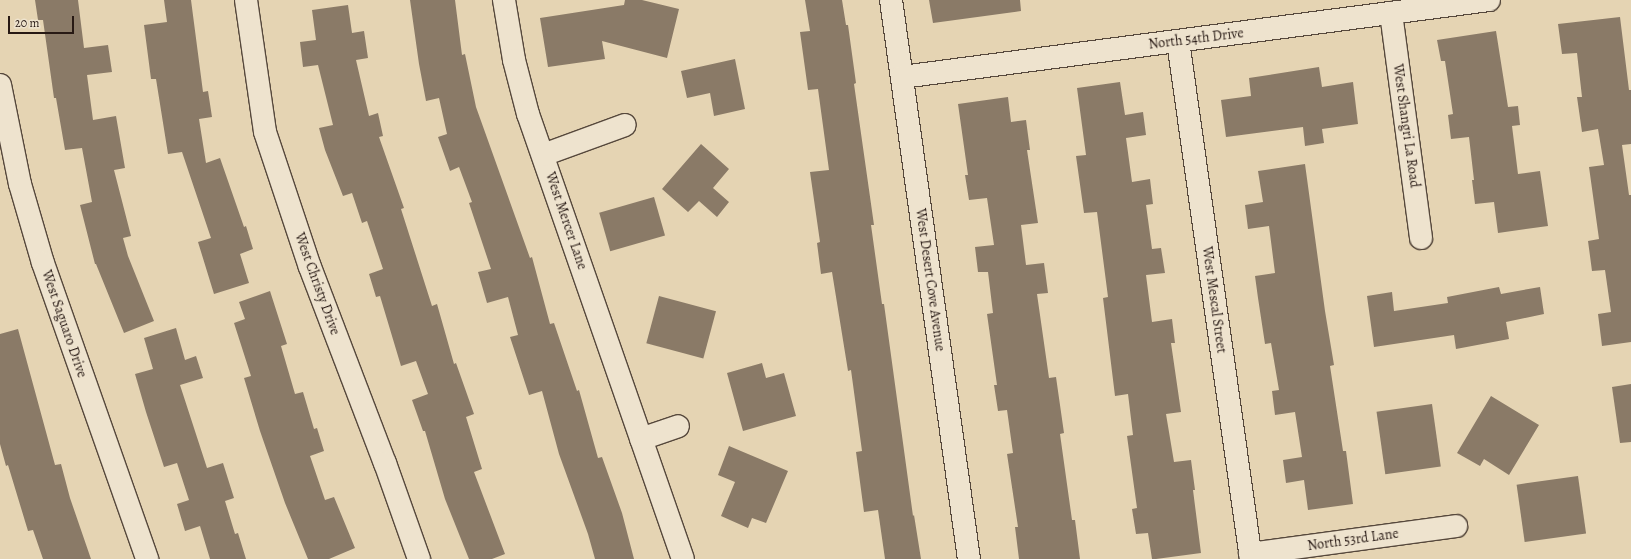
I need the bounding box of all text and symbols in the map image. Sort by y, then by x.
scale bar [10,8,76,34]
text: 20 m [15,15,39,31]
street label: North 54th Drive [1148,25,1244,53]
street label: West Shangri La Road [1389,63,1423,189]
street label: West Mercer Lane [541,170,591,272]
street label: West Desert Cove Avenue [912,208,948,352]
street label: West Christy Drive [291,231,343,337]
street label: West Mescal Street [1198,246,1230,354]
street label: West Saguaro Drive [38,268,90,380]
street label: North 53rd Lane [1306,525,1400,555]

